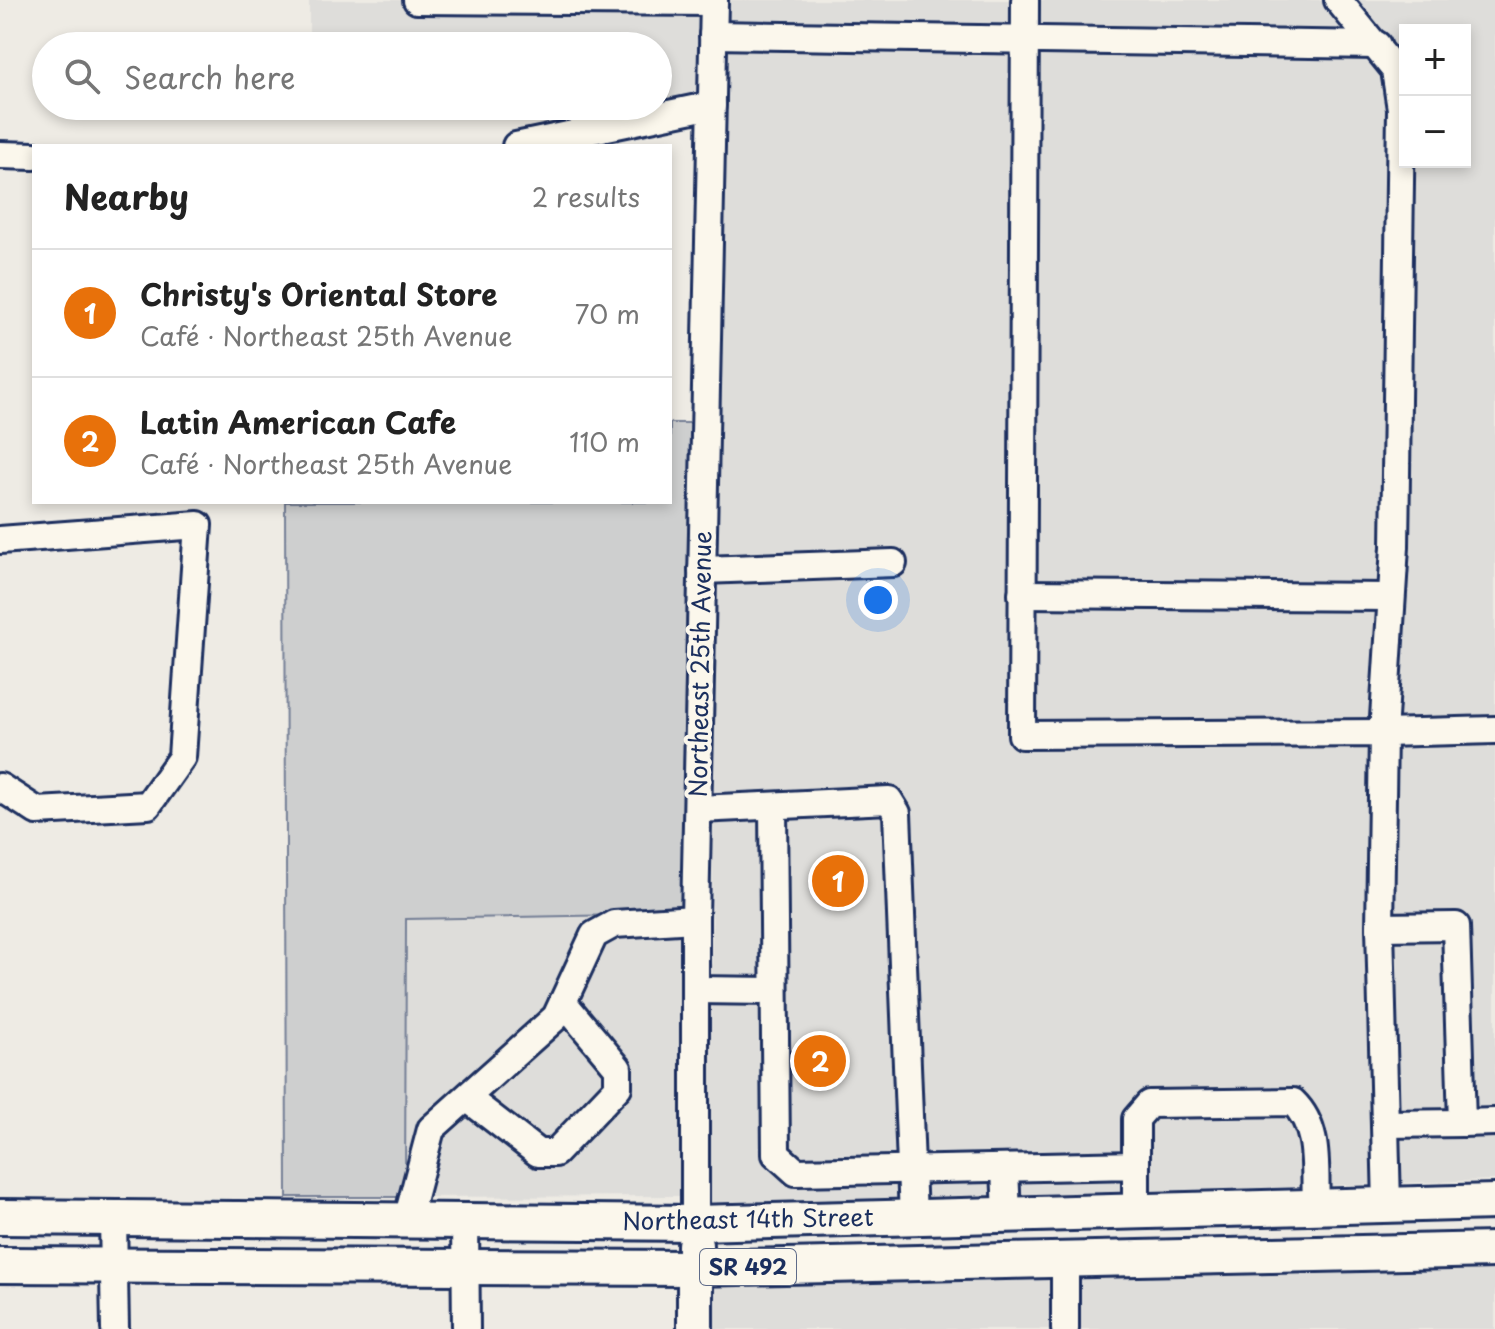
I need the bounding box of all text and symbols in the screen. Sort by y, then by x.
map controls [1399,24,1471,168]
button: + [1399,24,1471,96]
search box [32,32,672,120]
icon: search [60,54,104,98]
text: Search here [124,54,296,99]
button: − [1399,96,1471,168]
text: Nearby [64,170,189,222]
text: 2 results [532,177,640,216]
text: Christy's Oriental Store [140,271,498,316]
text: 1 [84,294,96,333]
text: 70 m [575,294,640,333]
text: Café · Northeast 25th Avenue [140,316,512,355]
text: Latin American Cafe [140,399,456,444]
text: 2 [81,422,99,461]
text: 110 m [569,422,640,461]
text: Café · Northeast 25th Avenue [140,444,512,483]
street label: Northeast 25th Avenue [679,530,719,798]
your location [858,580,898,620]
pin: 1 [812,851,864,911]
pin: 2 [794,1031,846,1091]
street label: Northeast 14th Street [622,1198,874,1238]
road number: SR 492 [700,1249,796,1285]

